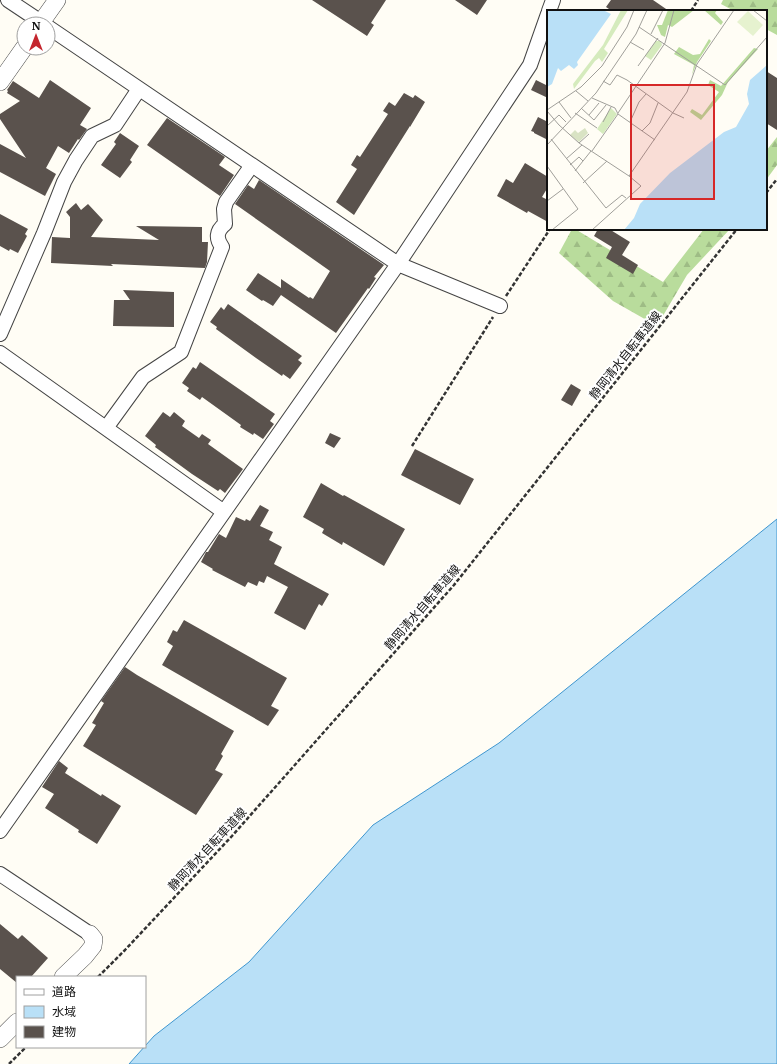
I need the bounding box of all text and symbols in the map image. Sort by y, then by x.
inset map [547,10,767,230]
north arrow [16,16,56,56]
text: N [32,19,41,33]
street label: 静岡清水自転車道線 [586,308,664,402]
street label: 静岡清水自転車道線 [381,561,463,653]
street label: 静岡清水自転車道線 [165,804,249,894]
legend [16,976,146,1048]
text: 道路 [52,984,76,999]
text: 水域 [52,1004,76,1019]
text: 建物 [52,1024,76,1039]

